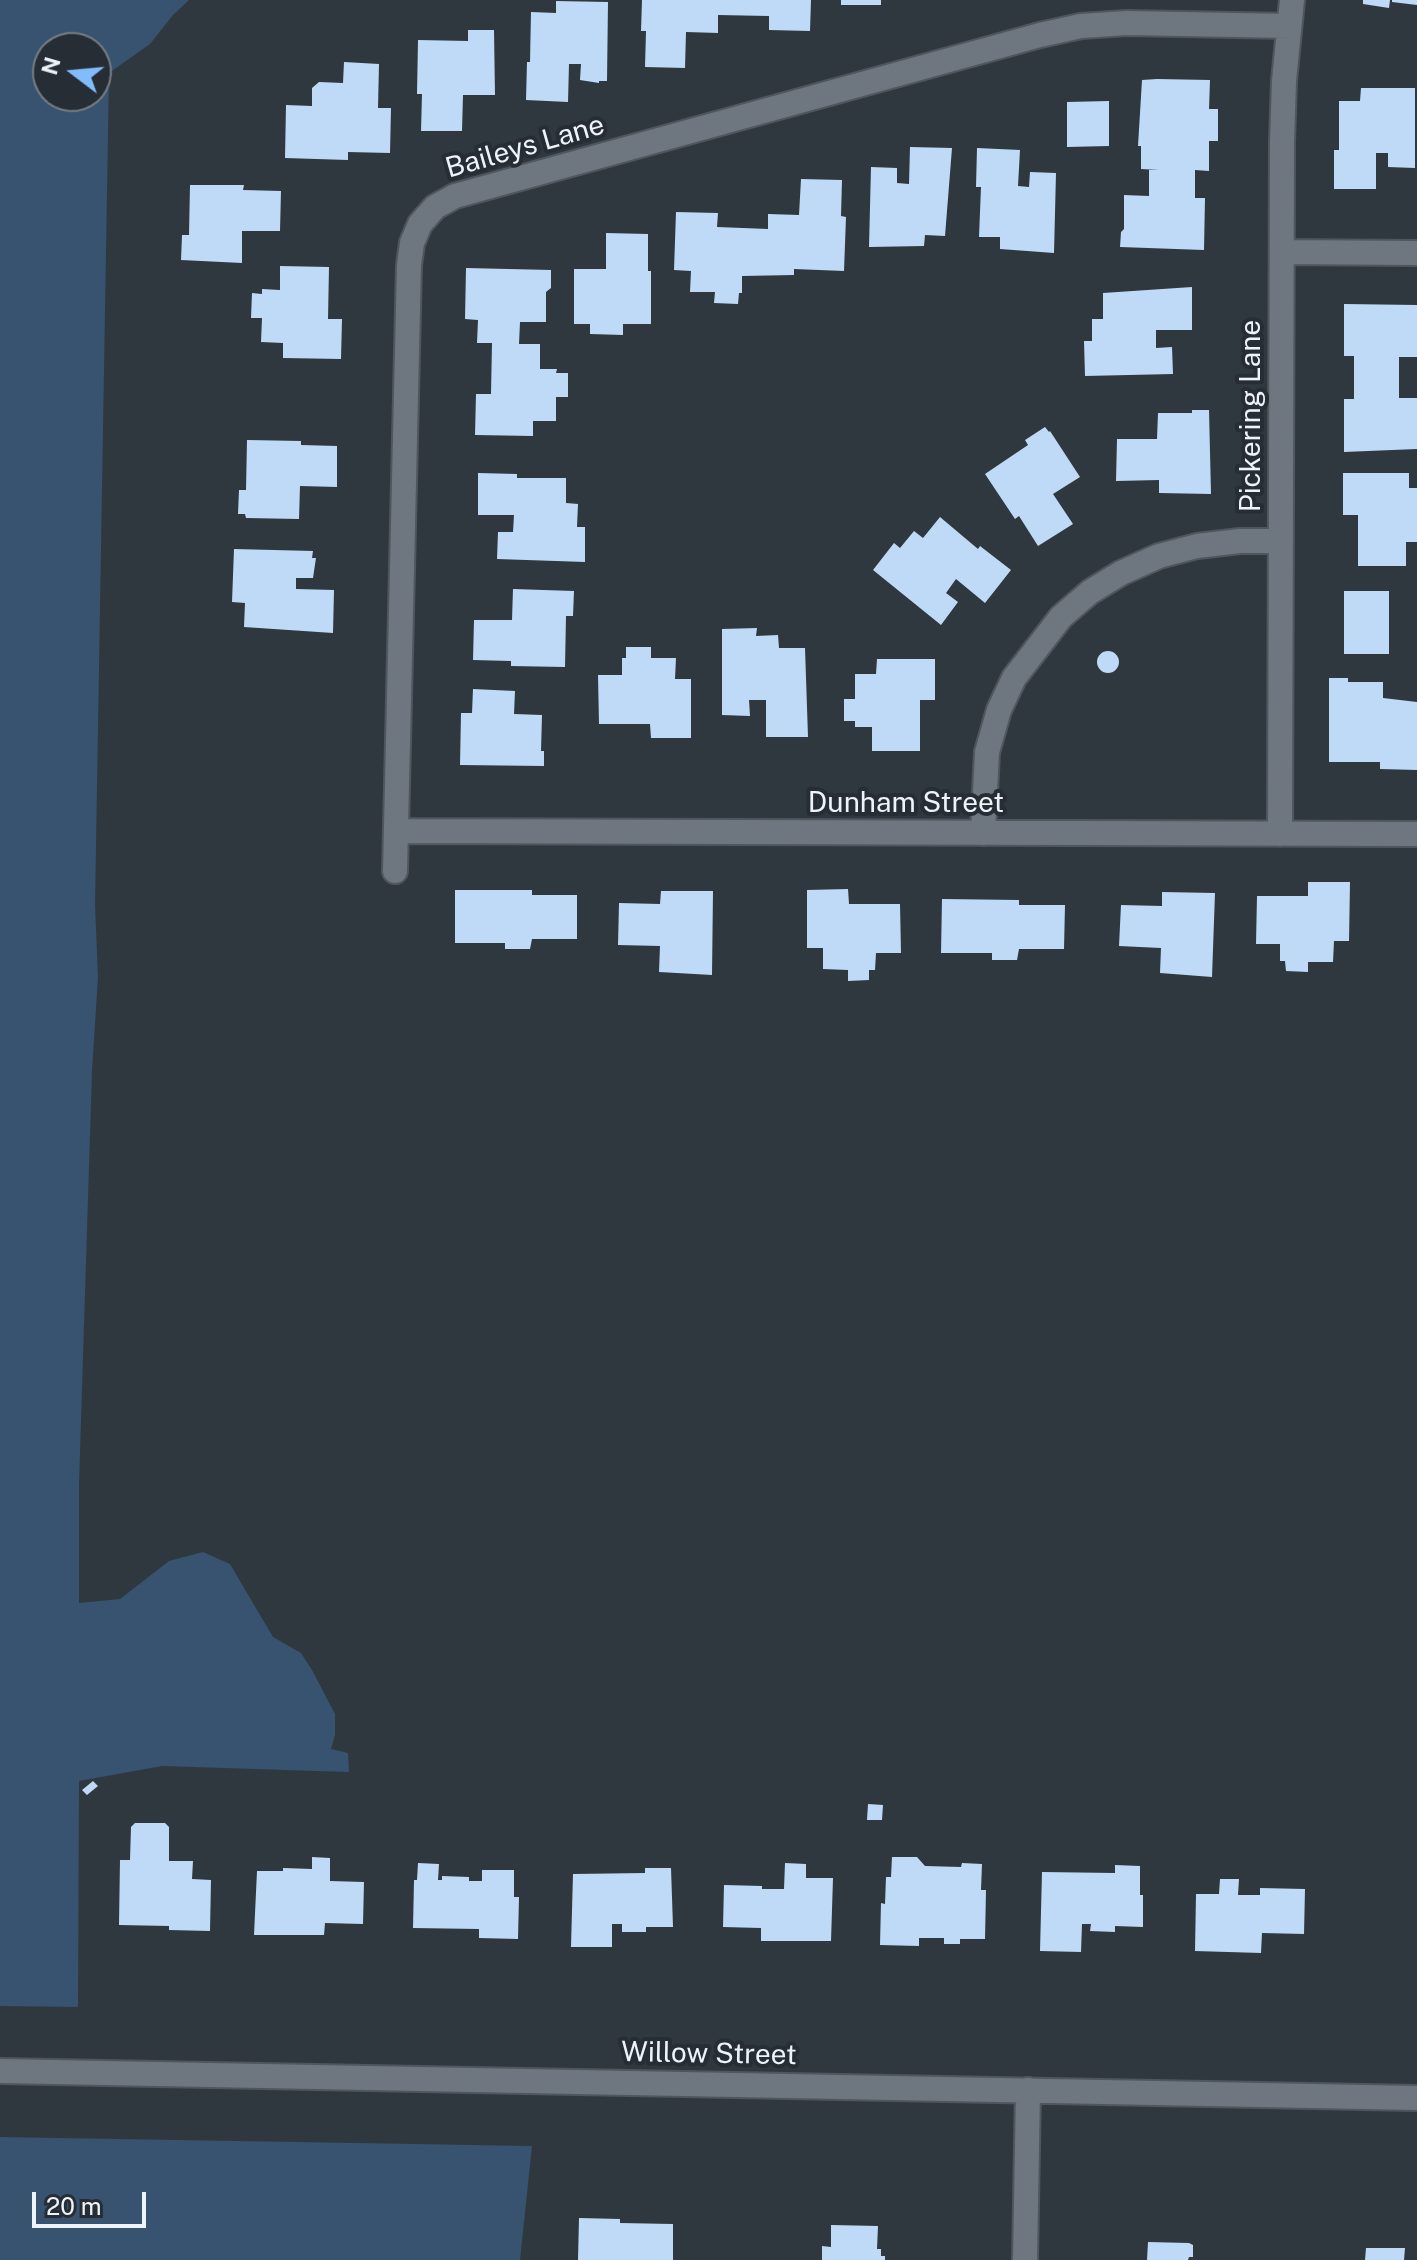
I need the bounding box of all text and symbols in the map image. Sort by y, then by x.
north arrow [32,32,112,112]
text: N [36,54,66,78]
street label: Baileys Lane [442,108,608,186]
street label: Pickering Lane [1234,320,1268,512]
street label: Dunham Street [808,786,1004,820]
street label: Willow Street [621,2036,797,2072]
scale bar [36,2176,150,2226]
text: 20 m [46,2192,102,2220]

